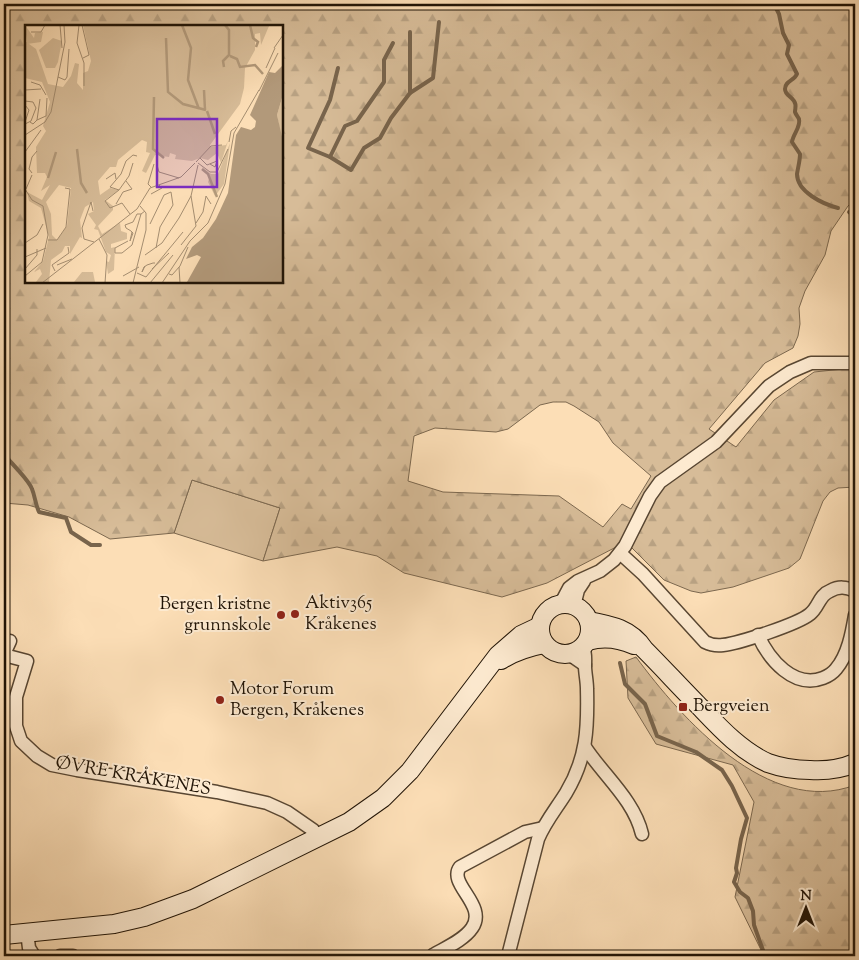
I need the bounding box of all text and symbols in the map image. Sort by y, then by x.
inset map [25,25,282,282]
place label: Aktiv365 Kråkenes [305,591,377,638]
place label: Bergen kristne grunnskole [160,592,271,639]
marker: Aktiv365 Kråkenes [289,608,301,620]
marker: Bergen kristne grunnskole [275,609,287,621]
place label: Motor Forum Bergen, Kråkenes [230,677,364,724]
marker: Motor Forum Bergen, Kråkenes [214,694,226,706]
place label: Bergveien [693,694,770,720]
marker: Bergveien [677,701,689,713]
street label: ØVRE KRÅKENES [53,751,213,803]
north arrow [782,882,832,932]
text: N [800,887,812,907]

